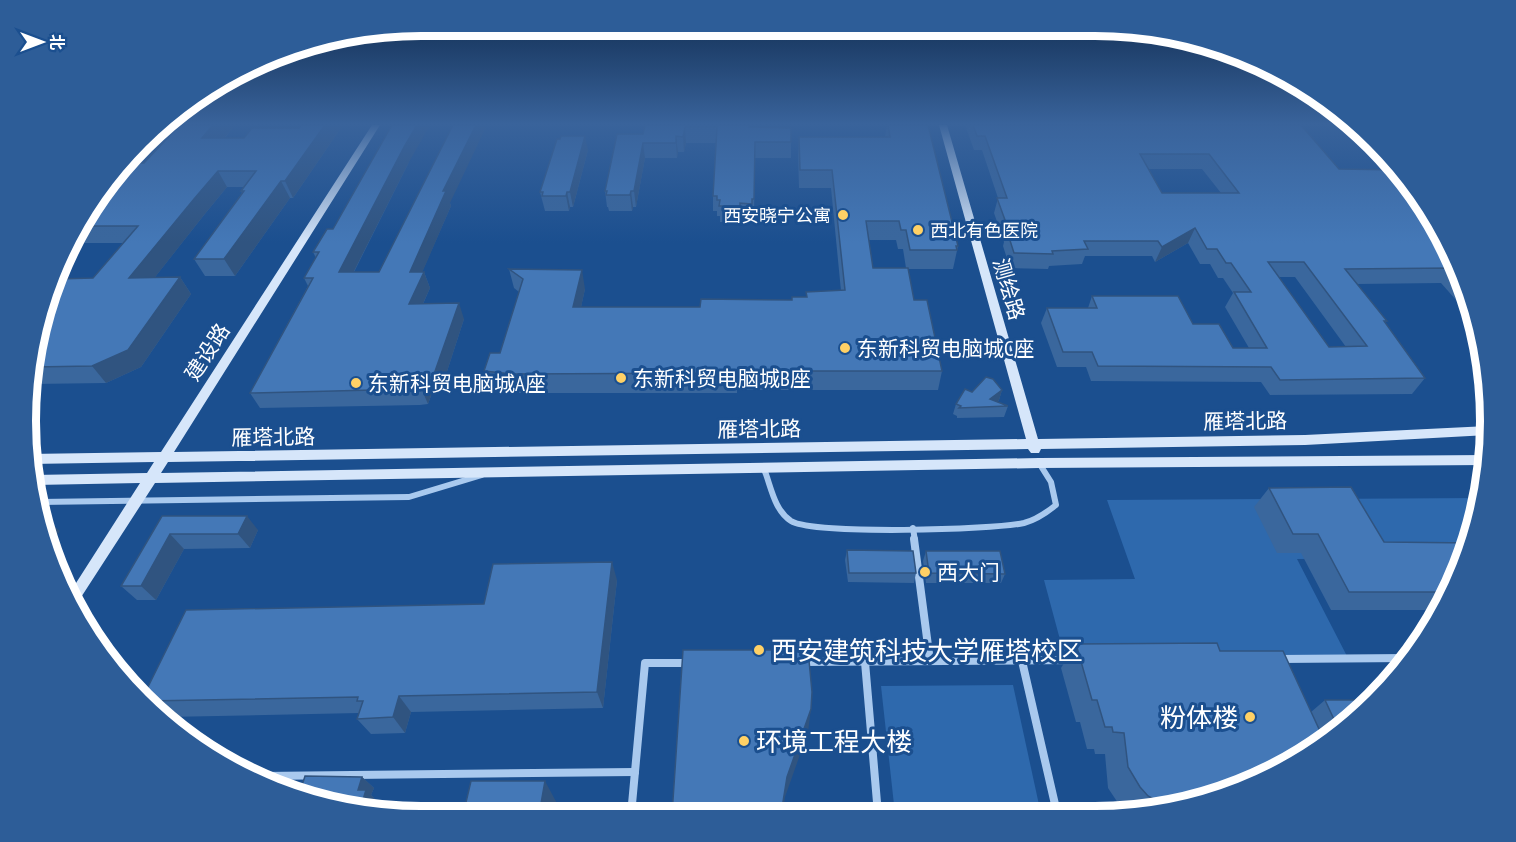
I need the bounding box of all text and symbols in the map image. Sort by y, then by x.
north arrow [12,12,72,72]
text: 北 [47,34,67,50]
place label: 西安晓宁公寓 [723,204,831,227]
marker: 西安晓宁公寓 [836,208,850,222]
place label: 西北有色医院 [930,219,1038,242]
marker: 西北有色医院 [911,223,925,237]
street label: 测绘路 [987,255,1031,323]
street label: 建设路 [179,318,235,386]
place label: 东新科贸电脑城C座 [857,335,1035,362]
marker: 东新科贸电脑城C座 [838,341,852,355]
place label: 东新科贸电脑城B座 [633,365,811,392]
place label: 东新科贸电脑城A座 [368,370,546,397]
marker: 东新科贸电脑城B座 [614,371,628,385]
marker: 东新科贸电脑城A座 [349,376,363,390]
street label: 雁塔北路 [1203,407,1287,435]
street label: 雁塔北路 [717,415,801,443]
street label: 雁塔北路 [231,423,315,451]
place label: 西大门 [937,559,1000,586]
marker: 西大门 [918,565,932,579]
place label: 西安建筑科技大学雁塔校区 [771,634,1083,667]
marker: 西安建筑科技大学雁塔校区 [752,643,766,657]
place label: 粉体楼 [1160,701,1238,734]
marker: 粉体楼 [1243,710,1257,724]
place label: 环境工程大楼 [756,725,912,758]
marker: 环境工程大楼 [737,734,751,748]

